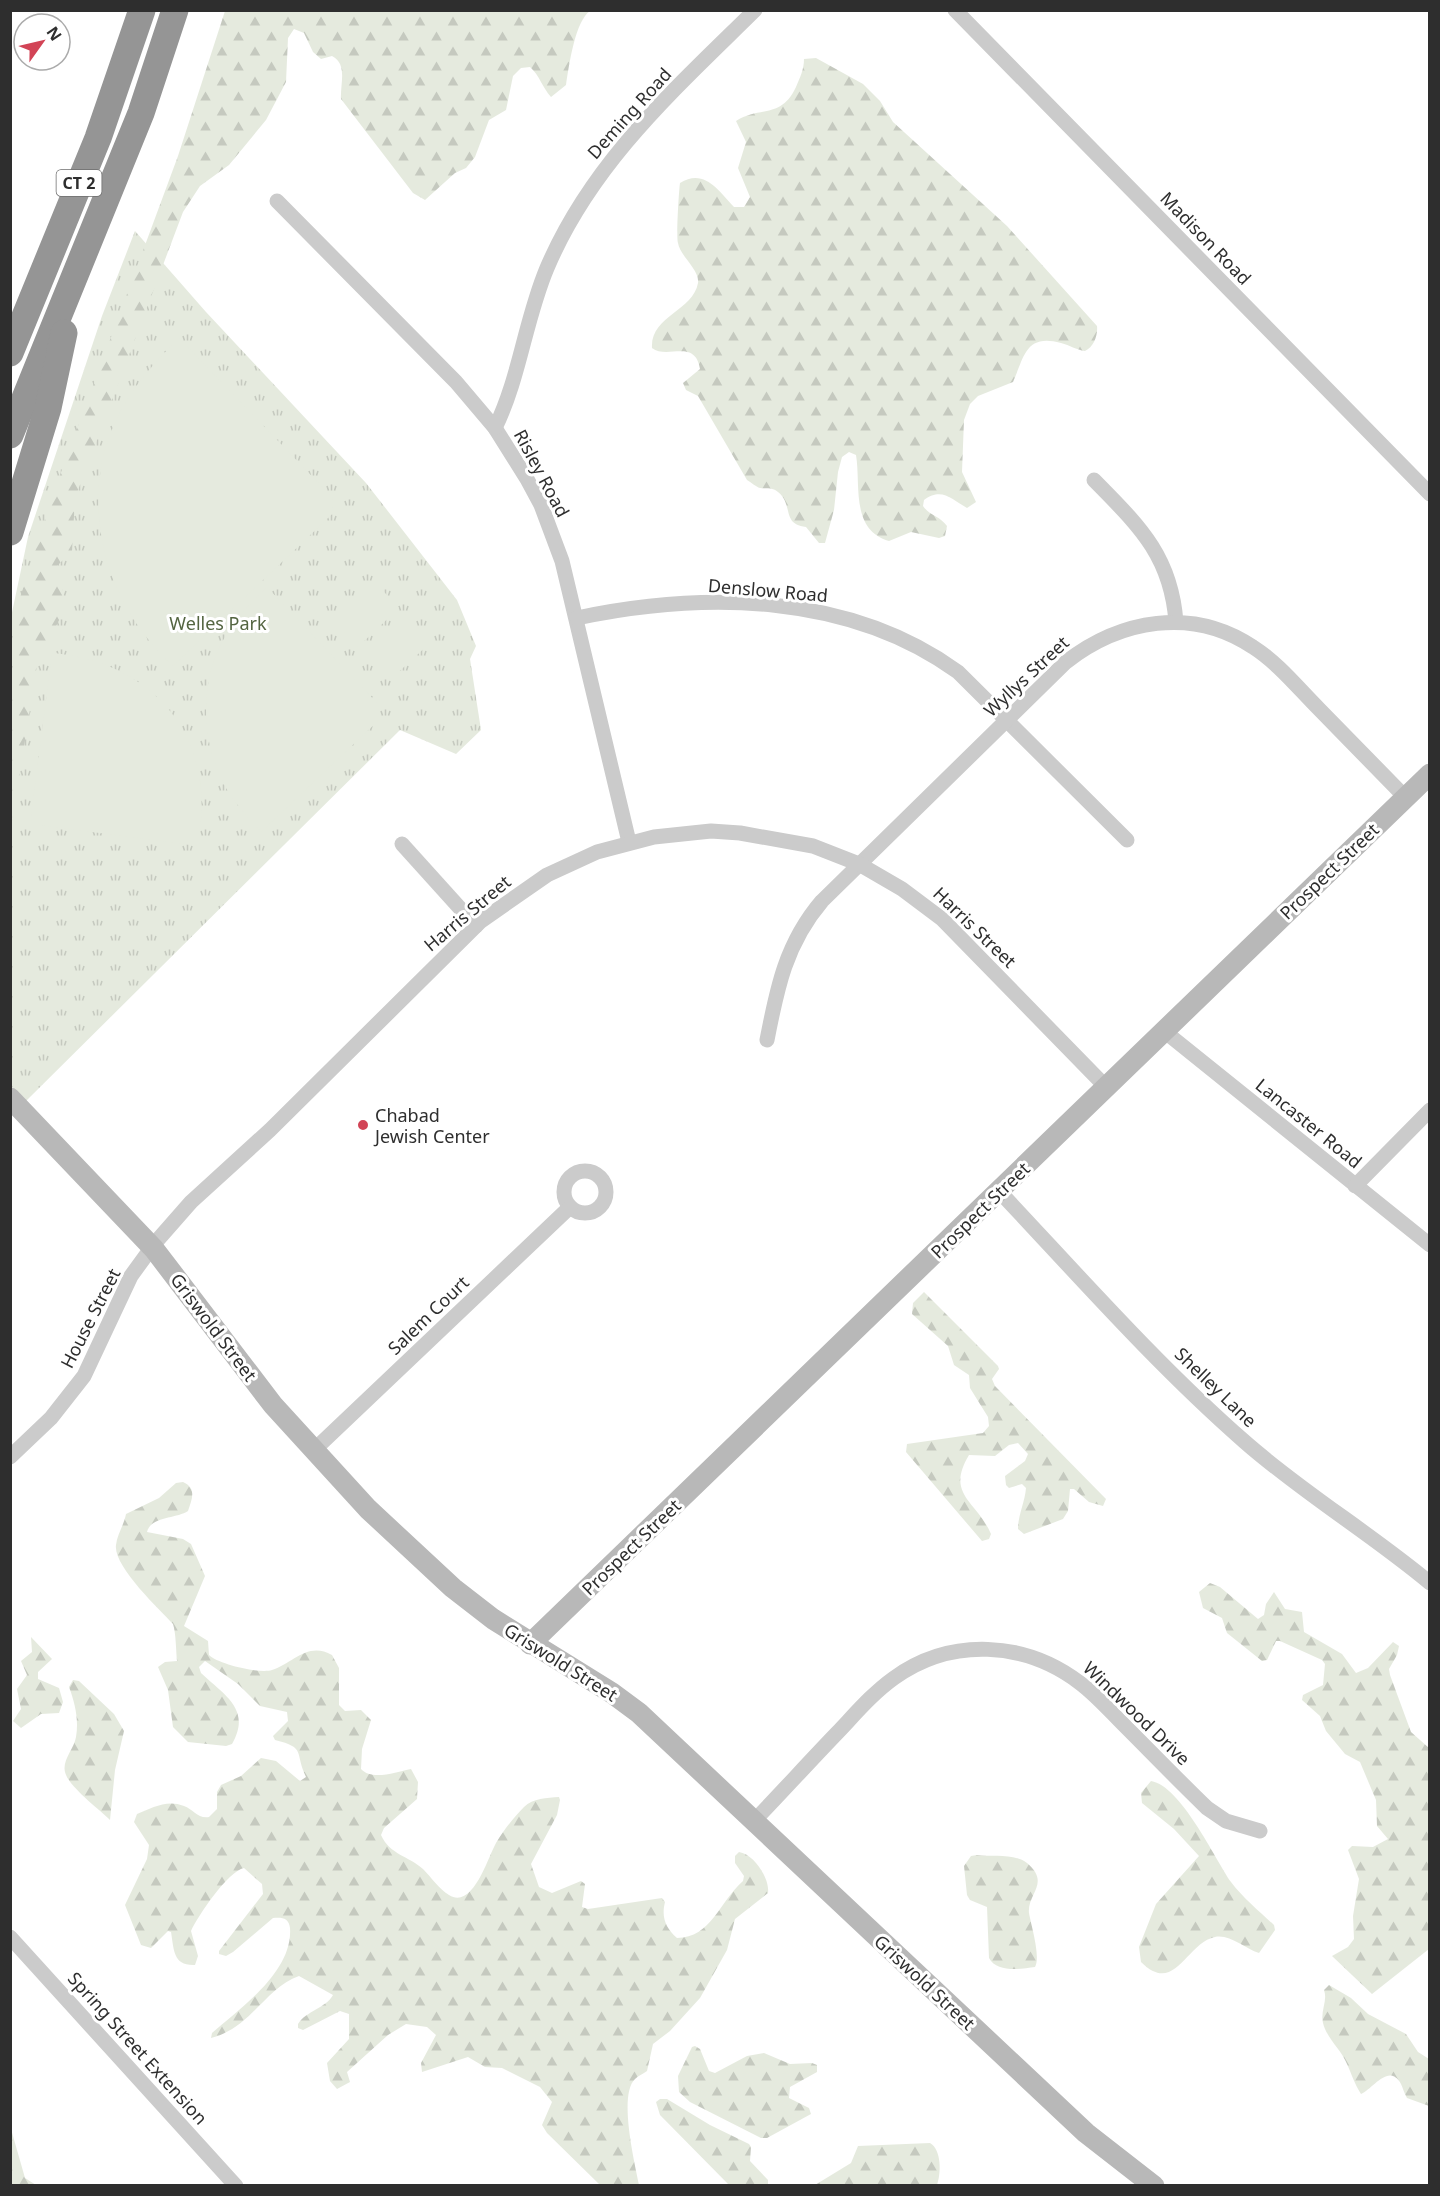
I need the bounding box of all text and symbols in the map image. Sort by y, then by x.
north arrow [12,12,72,72]
text: N [42,22,67,45]
street label: Deming Road [582,62,676,164]
road number: CT 2 [56,170,101,196]
street label: Madison Road [1155,186,1257,290]
street label: Risley Road [509,425,575,521]
street label: Denslow Road [707,573,829,607]
park label: Welles Park [169,611,267,635]
street label: Wyllys Street [978,630,1074,722]
street label: Prospect Street [1274,817,1384,924]
street label: Harris Street [418,869,516,956]
street label: Harris Street [928,881,1022,973]
street label: Lancaster Road [1251,1073,1367,1173]
place label: Chabad Jewish Center [373,1103,490,1148]
marker: Chabad Jewish Center [356,1118,370,1132]
street label: Prospect Street [925,1156,1035,1263]
street label: House Street [55,1264,126,1372]
street label: Griswold Street [165,1268,263,1386]
street label: Salem Court [382,1270,474,1360]
street label: Shelley Lane [1170,1342,1262,1432]
street label: Prospect Street [576,1493,686,1600]
street label: Griswold Street [500,1618,623,1707]
street label: Windwood Drive [1078,1656,1196,1770]
street label: Griswold Street [869,1929,981,2035]
street label: Spring Street Extension [63,1967,213,2129]

